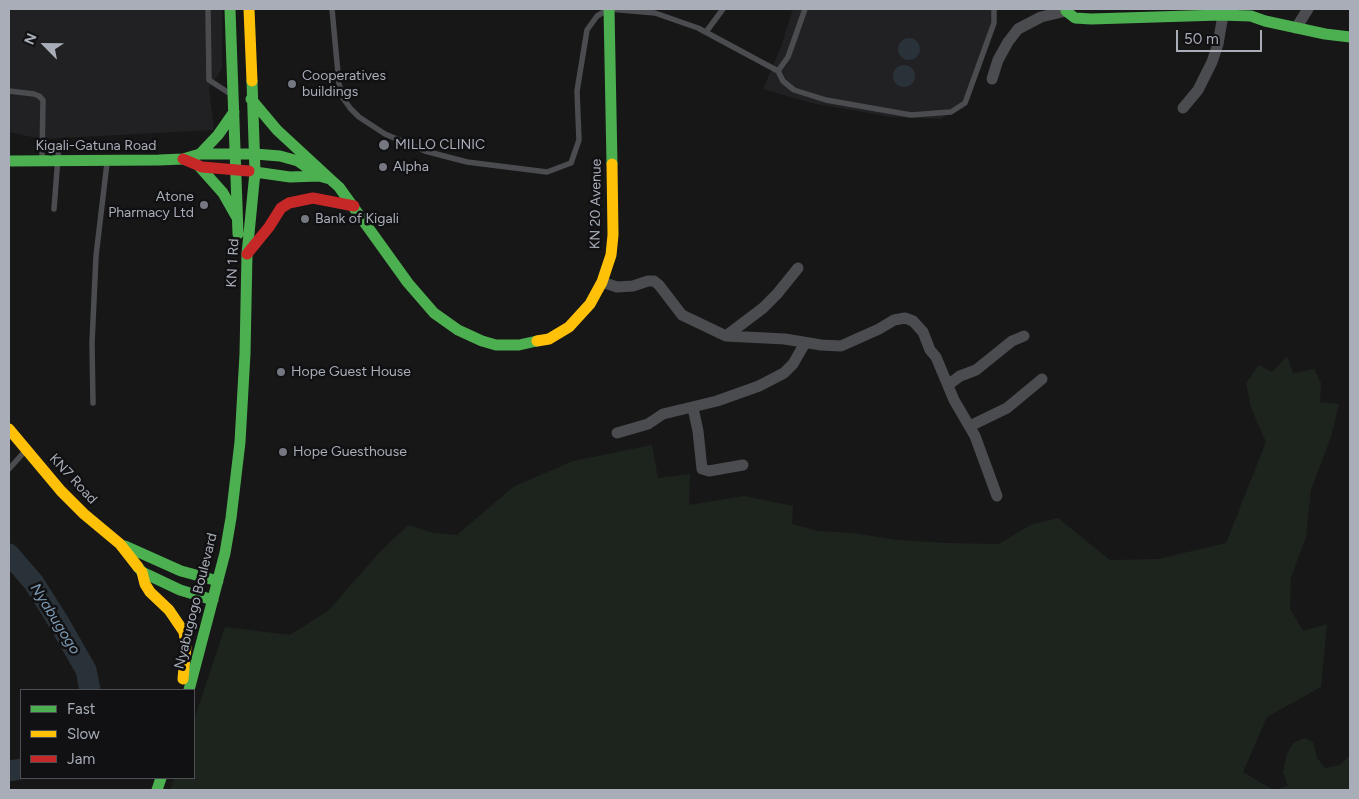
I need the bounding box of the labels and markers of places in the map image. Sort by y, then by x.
place label: Cooperatives buildings [302,68,386,100]
marker: Cooperatives buildings [286,78,298,90]
place label: MILLO CLINIC [395,137,485,153]
marker: MILLO CLINIC [377,138,391,152]
place label: Alpha [393,159,429,175]
marker: Alpha [377,161,389,173]
place label: Atone Pharmacy Ltd [108,189,194,222]
marker: Atone Pharmacy Ltd [198,199,210,211]
place label: Bank of Kigali [315,211,399,227]
marker: Bank of Kigali [299,213,311,225]
place label: Hope Guest House [291,364,411,380]
marker: Hope Guest House [275,366,287,378]
place label: Hope Guesthouse [293,444,407,460]
marker: Hope Guesthouse [277,446,289,458]

